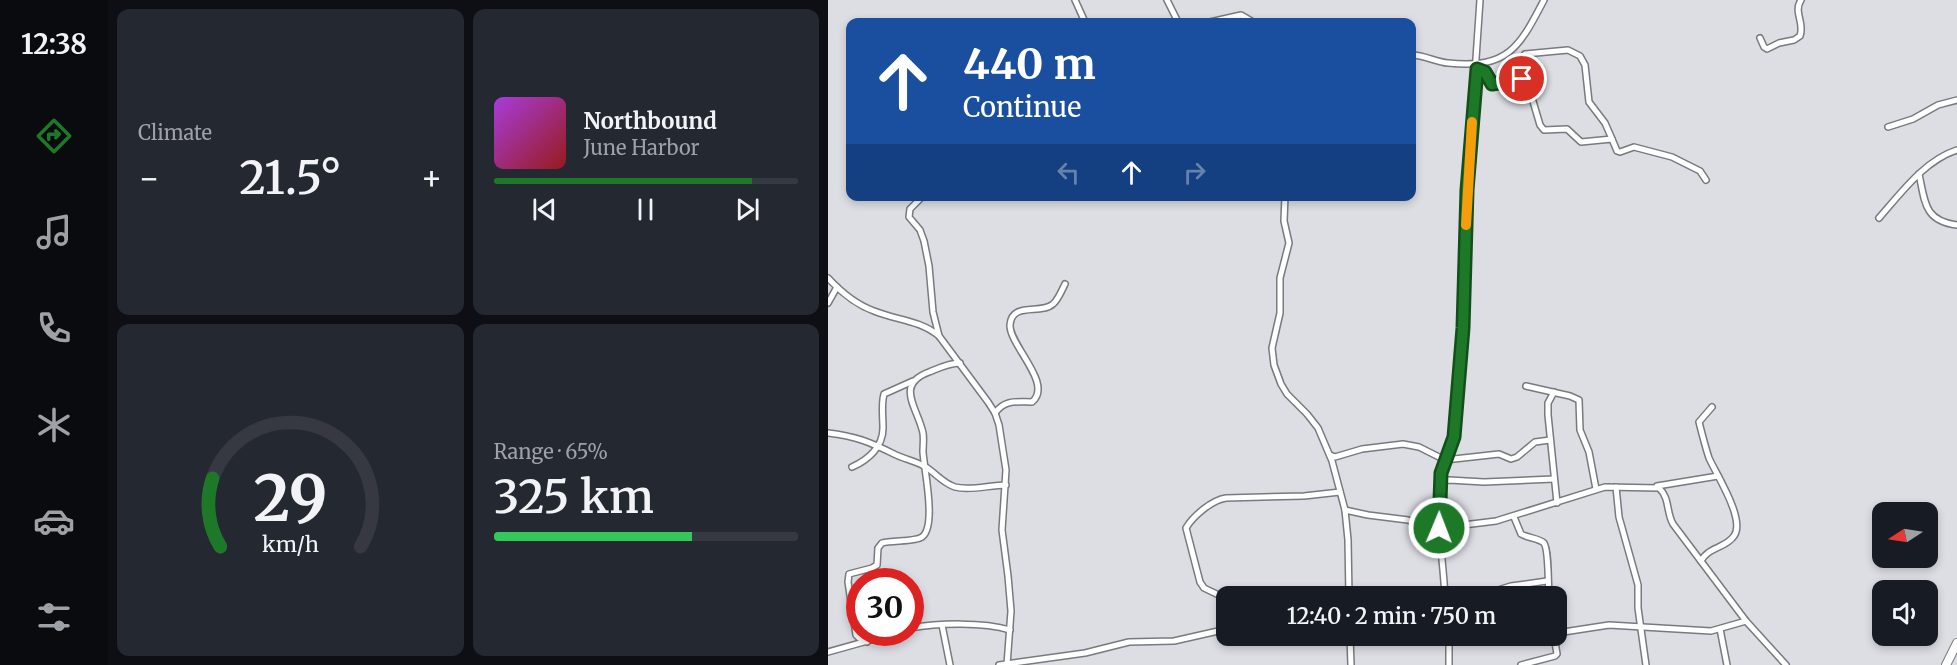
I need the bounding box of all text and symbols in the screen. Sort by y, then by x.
text: 12:38 [21,27,87,61]
text: 440 m [963,38,1096,90]
icon: ahead [864,42,942,120]
pin [1496,53,1547,104]
icon: arrive [1505,62,1538,95]
text: Continue [963,90,1081,124]
text: Northbound [584,107,717,135]
icon: directions [33,115,75,157]
text: Climate [138,120,212,145]
text: June Harbor [584,135,700,160]
text: 21.5° [239,150,341,206]
icon: left [1052,156,1085,189]
icon: ahead [1115,156,1148,189]
icon: right [1178,156,1211,189]
text: − [138,158,160,199]
text: + [420,158,443,199]
icon: previous [528,193,561,226]
icon: pause [629,193,662,226]
icon: next [731,193,764,226]
icon: music [33,211,75,253]
icon: phone [33,307,75,349]
icon: climate [33,404,75,446]
text: Range · 65% [494,439,608,464]
text: 29 [253,460,327,538]
text: 325 km [494,469,654,525]
position arrow [1407,496,1471,560]
icon: car [33,500,75,542]
north arrow [1872,502,1938,568]
map controls [1872,502,1938,646]
text: km/h [262,531,319,558]
speed limit sign: 30 [846,568,924,646]
button: sound [1872,580,1938,646]
icon: filters [33,596,75,638]
text: 12:40 · 2 min · 750 m [1287,602,1496,630]

